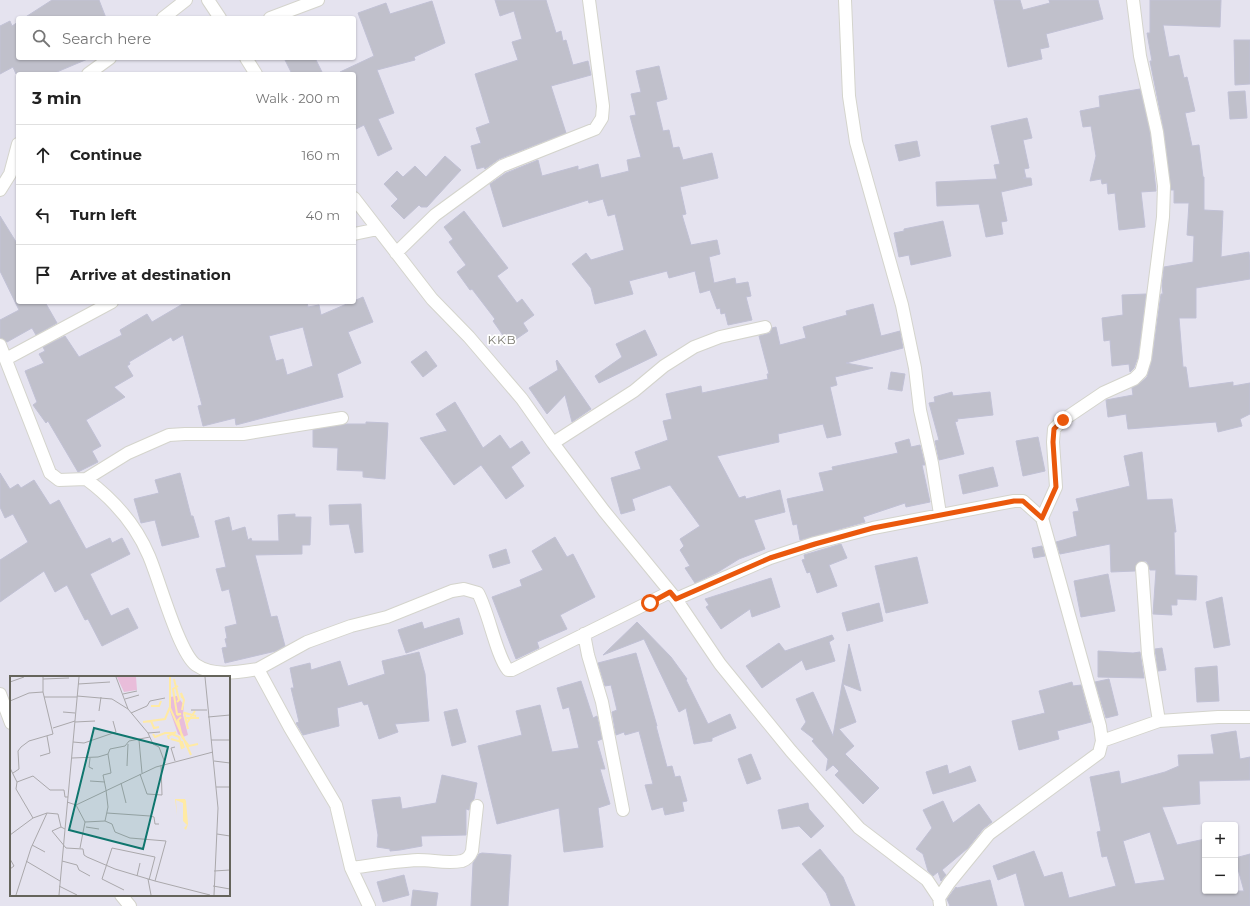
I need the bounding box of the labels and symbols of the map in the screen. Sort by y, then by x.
district label: KKB [487,332,517,347]
route end [1054,411,1072,429]
route start [641,594,659,612]
inset map [10,676,230,896]

